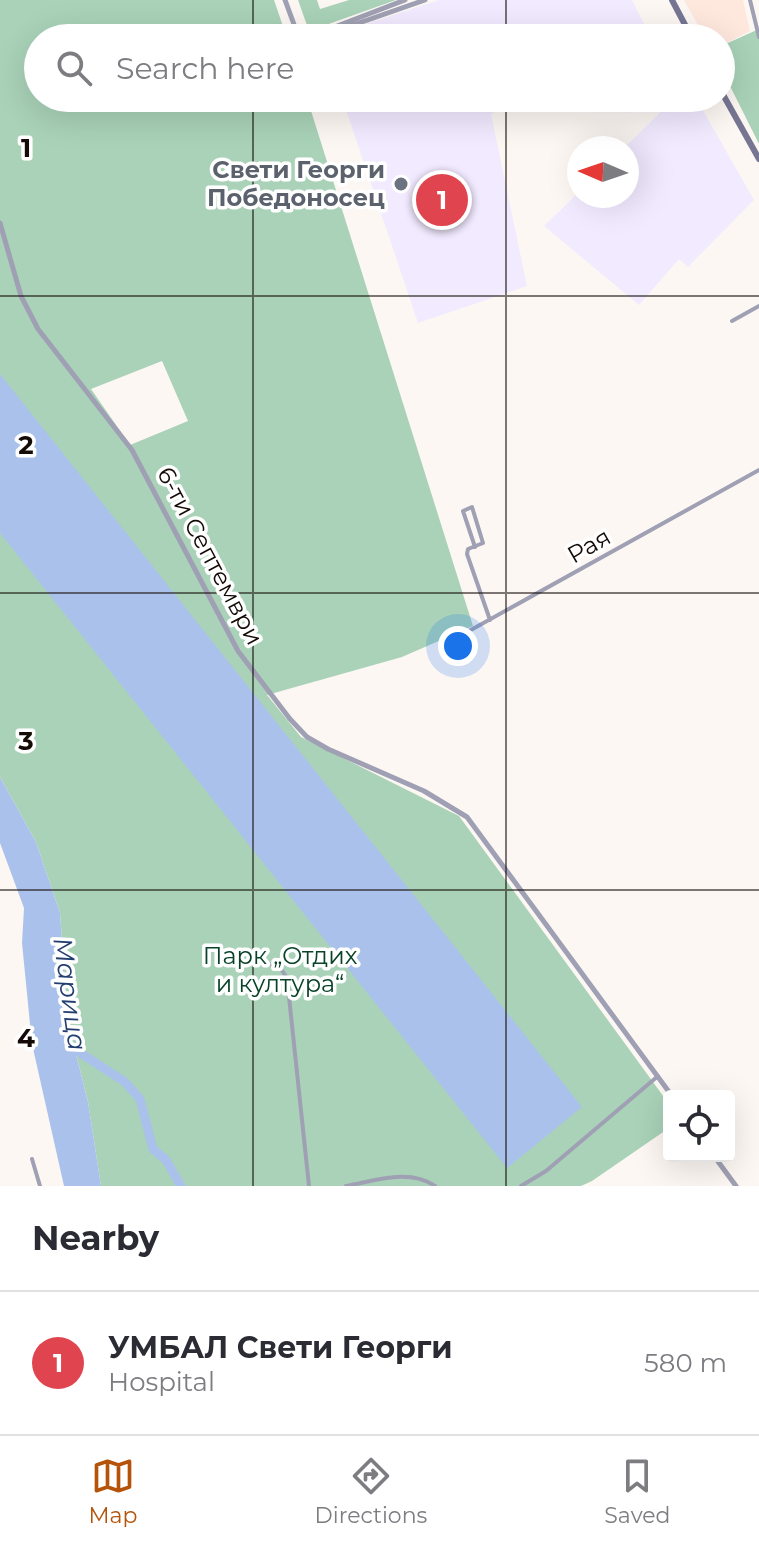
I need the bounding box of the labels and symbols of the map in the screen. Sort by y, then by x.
text: 1 [21,132,31,164]
north arrow [567,136,639,208]
place label: Свети Георги Победоносец [207,155,385,212]
pin: 1 [416,170,468,230]
marker: Свети Георги Победоносец [392,175,410,193]
text: 2 [18,429,34,461]
street label: 6-ти Септември [151,462,270,650]
street label: Рая [562,522,616,569]
your location [438,626,478,666]
text: 3 [17,725,34,757]
water label: Марица [46,935,94,1053]
park label: Парк „Отдих и култура“ [203,941,358,998]
text: 4 [17,1022,35,1054]

